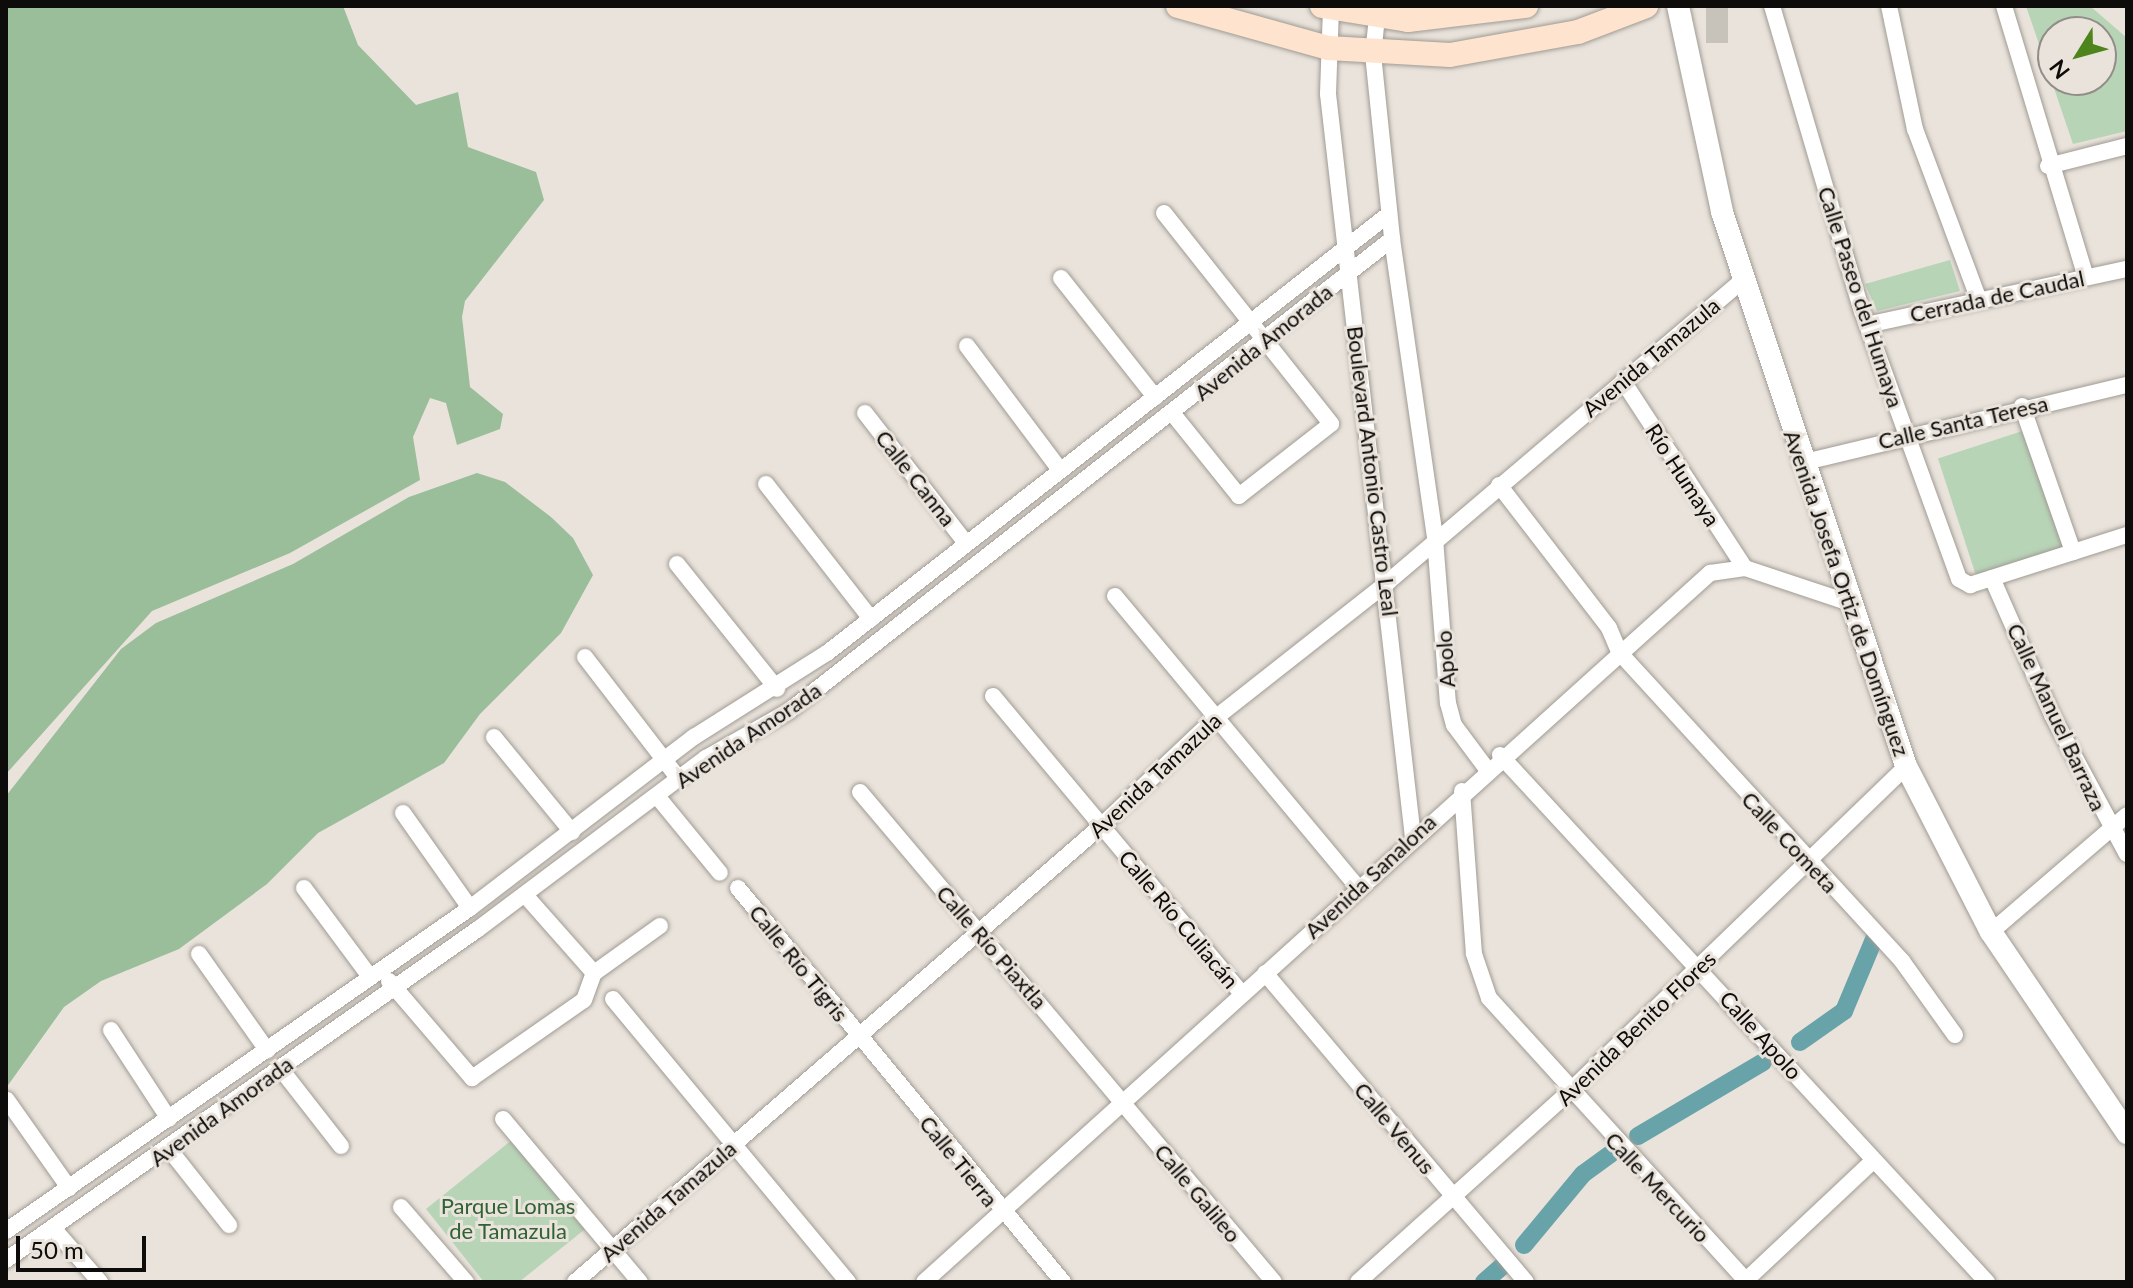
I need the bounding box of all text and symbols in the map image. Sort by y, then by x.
north arrow [2037,16,2117,96]
text: N [2043,55,2075,84]
street label: Calle Paseo del Humaya [1813,183,1909,411]
street label: Cerrada de Caudal [1907,265,2087,327]
street label: Avenida Amorada [1188,278,1338,406]
street label: Avenida Tamazula [1577,292,1725,422]
street label: Boulevard Antonio Castro Leal [1342,324,1404,618]
street label: Calle Santa Teresa [1875,390,2051,454]
street label: Río Humaya [1640,419,1726,531]
street label: Calle Canna [870,425,962,531]
street label: Avenida Josefa Ortiz de Domínguez [1779,426,1915,760]
street label: Calle Manuel Barraza [2002,619,2112,815]
street label: Apolo [1430,629,1460,689]
street label: Avenida Amorada [670,676,826,794]
street label: Avenida Tamazula [1083,707,1227,843]
street label: Calle Cometa [1736,786,1844,898]
street label: Avenida Sanalona [1299,808,1441,944]
street label: Calle Río Culiacán [1114,845,1244,993]
street label: Calle Río Piaxtla [931,880,1053,1014]
street label: Calle Río Tigris [744,899,854,1027]
street label: Avenida Benito Flores [1551,945,1721,1111]
street label: Calle Apolo [1714,985,1808,1085]
street label: Avenida Amorada [144,1050,298,1172]
street label: Calle Venus [1349,1077,1441,1179]
street label: Calle Tierra [914,1110,1004,1212]
street label: Calle Mercurio [1600,1126,1716,1248]
street label: Avenida Tamazula [594,1135,742,1267]
street label: Calle Galileo [1149,1139,1247,1247]
park label: Parque Lomas de Tamazula [441,1192,575,1244]
scale bar [20,1220,150,1270]
text: 50 m [30,1235,84,1264]

